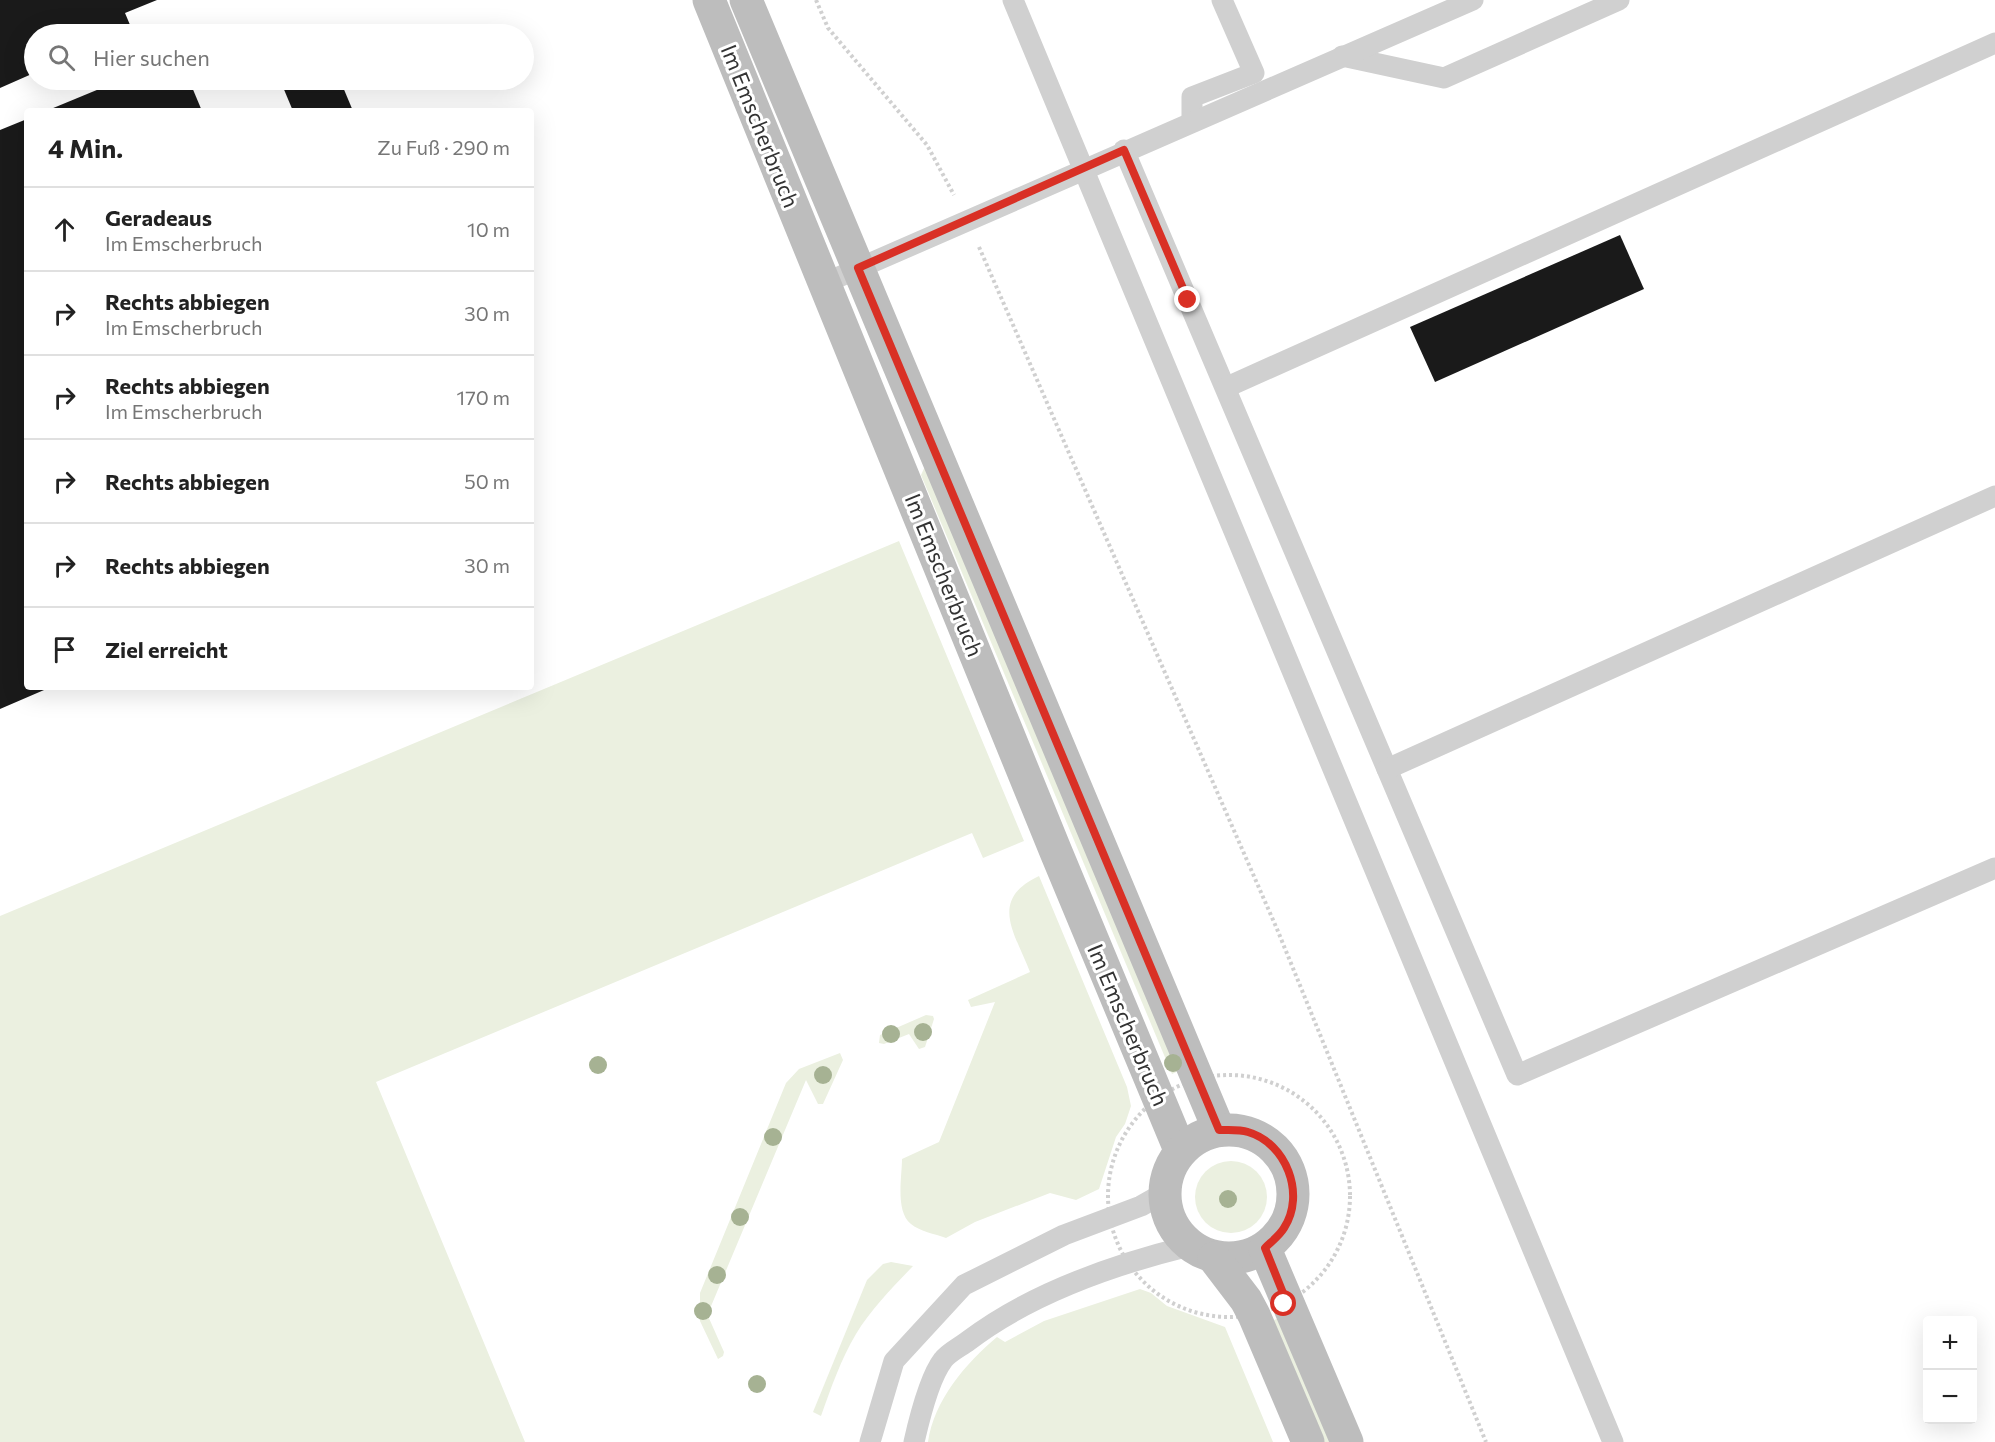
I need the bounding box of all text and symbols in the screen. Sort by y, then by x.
search box [24,24,534,90]
street label: Im Emscherbruch [715,40,805,211]
icon: search [45,41,78,74]
text: Hier suchen [93,44,210,71]
text: 4 Min. [48,132,123,163]
text: Zu Fuß · 290 m [377,135,510,159]
text: Geradeaus [105,204,212,231]
icon: ahead [48,213,81,246]
text: 10 m [467,217,510,241]
text: Im Emscherbruch [105,231,263,255]
route end [1174,286,1200,312]
text: Rechts abbiegen [105,288,270,315]
icon: right [48,297,81,330]
text: 30 m [464,301,510,325]
text: Im Emscherbruch [105,315,263,339]
text: Rechts abbiegen [105,372,270,399]
icon: right [48,381,81,414]
text: 170 m [457,385,510,409]
text: Im Emscherbruch [105,399,263,423]
icon: right [48,465,81,498]
text: Rechts abbiegen [105,468,270,495]
text: 50 m [464,469,510,493]
street label: Im Emscherbruch [899,489,989,660]
icon: right [48,549,81,582]
text: Rechts abbiegen [105,552,270,579]
text: 30 m [464,553,510,577]
icon: arrive [48,633,81,666]
text: Ziel erreicht [105,636,228,663]
street label: Im Emscherbruch [1082,940,1175,1110]
route start [1270,1290,1296,1316]
map controls [1923,1316,1977,1424]
button: + [1923,1316,1977,1370]
button: − [1923,1370,1977,1424]

